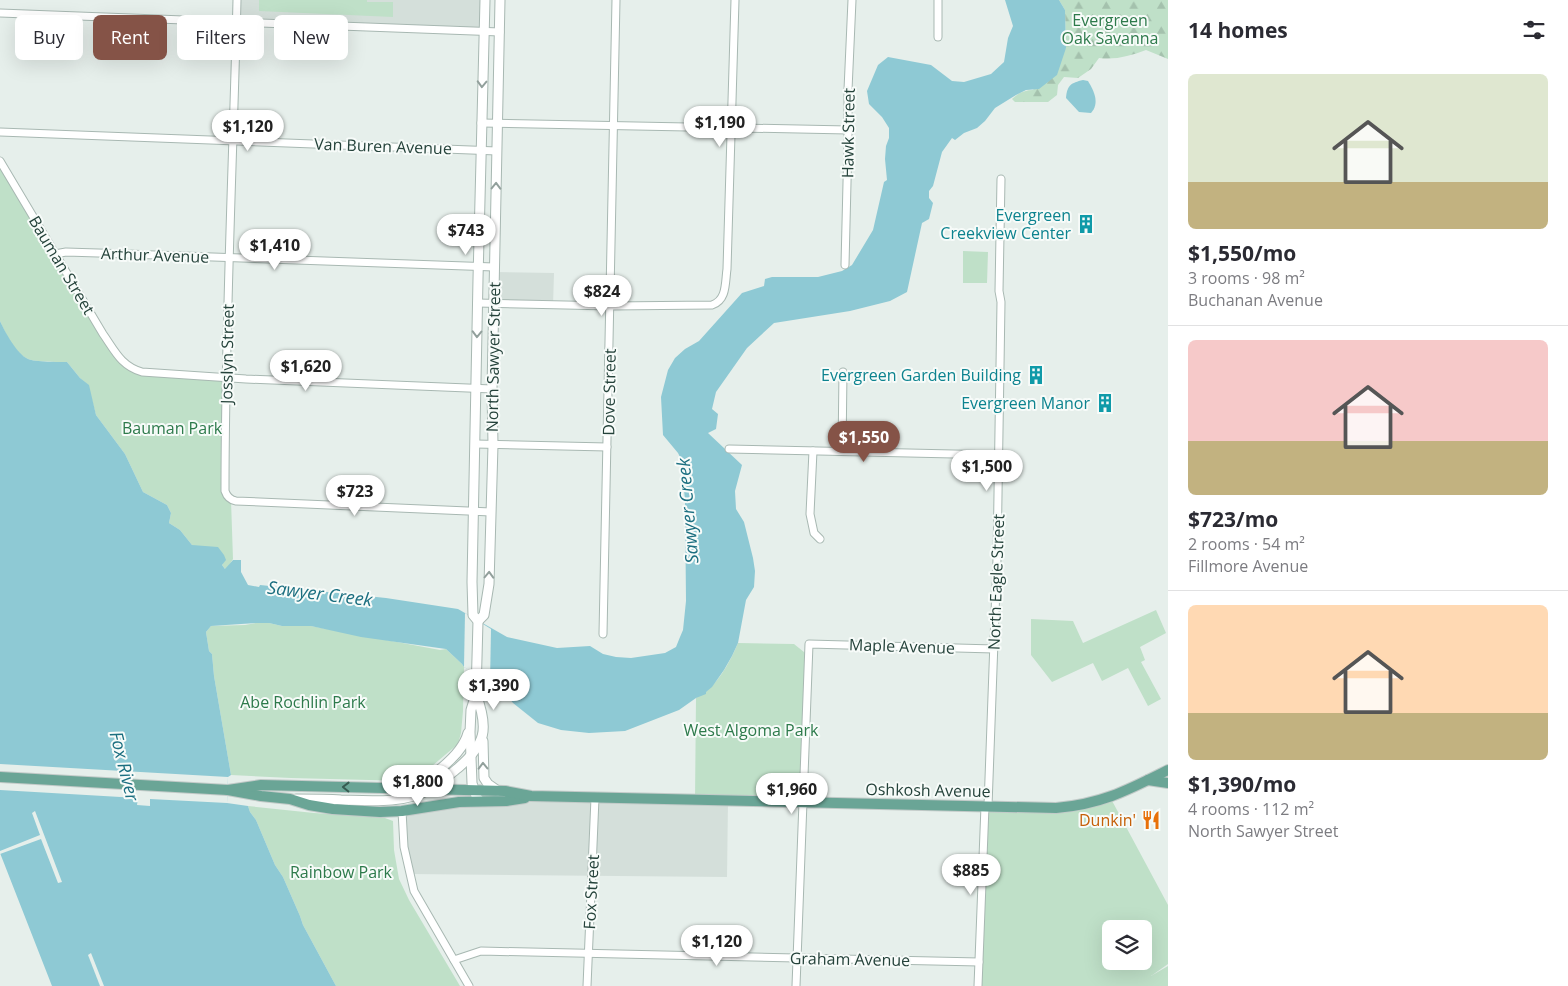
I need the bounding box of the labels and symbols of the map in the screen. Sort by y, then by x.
park label: Evergreen Oak Savanna [1062,9,1158,49]
one-way arrow [477,80,488,88]
street label: Hawk Street [836,87,860,178]
pin: $1,190 [679,106,761,148]
pin: $1,120 [207,110,289,152]
street label: Van Buren Avenue [314,133,452,159]
one-way arrow [491,182,501,190]
place label: Evergreen Creekview Center [940,204,1071,244]
street label: Bauman Street [24,212,100,319]
building icon: Evergreen Creekview Center [1075,213,1097,235]
pin: $743 [436,214,496,256]
pin: $1,410 [234,228,316,271]
street label: Arthur Avenue [100,242,210,268]
pin: $824 [572,274,632,317]
street label: North Sawyer Street [481,281,505,432]
street label: Josslyn Street [215,304,239,406]
one-way arrow [472,330,482,338]
street label: Dove Street [597,348,621,436]
pin: $1,620 [265,350,347,392]
place label: Evergreen Garden Building [821,364,1021,386]
building icon: Evergreen Garden Building [1025,364,1047,386]
place label: Evergreen Manor [961,392,1090,414]
building icon: Evergreen Manor [1094,392,1116,414]
park label: Bauman Park [122,417,223,439]
pin: $1,550 [823,420,905,463]
pin: $1,500 [946,450,1028,492]
water label: Sawyer Creek [670,456,704,565]
pin: $723 [325,474,385,517]
street label: North Eagle Street [983,513,1009,650]
one-way arrow [484,571,495,579]
water label: Sawyer Creek [266,575,375,611]
street label: Maple Avenue [849,633,955,659]
pin: $1,390 [453,668,535,711]
park label: Abe Rochlin Park [240,691,366,713]
park label: West Algoma Park [683,719,819,741]
water label: Fox River [105,729,145,804]
one-way arrow [478,762,489,770]
pin: $1,800 [377,764,459,807]
pin: $1,960 [751,772,833,815]
street label: Oshkosh Avenue [865,778,991,802]
one-way arrow [342,782,350,793]
place label: Dunkin' [1079,809,1136,831]
restaurant icon: Dunkin' [1140,809,1162,831]
street label: Fox Street [578,854,604,930]
pin: $885 [941,854,1001,896]
park label: Rainbow Park [290,861,393,883]
pin: $1,120 [676,924,758,967]
street label: Graham Avenue [790,947,910,971]

